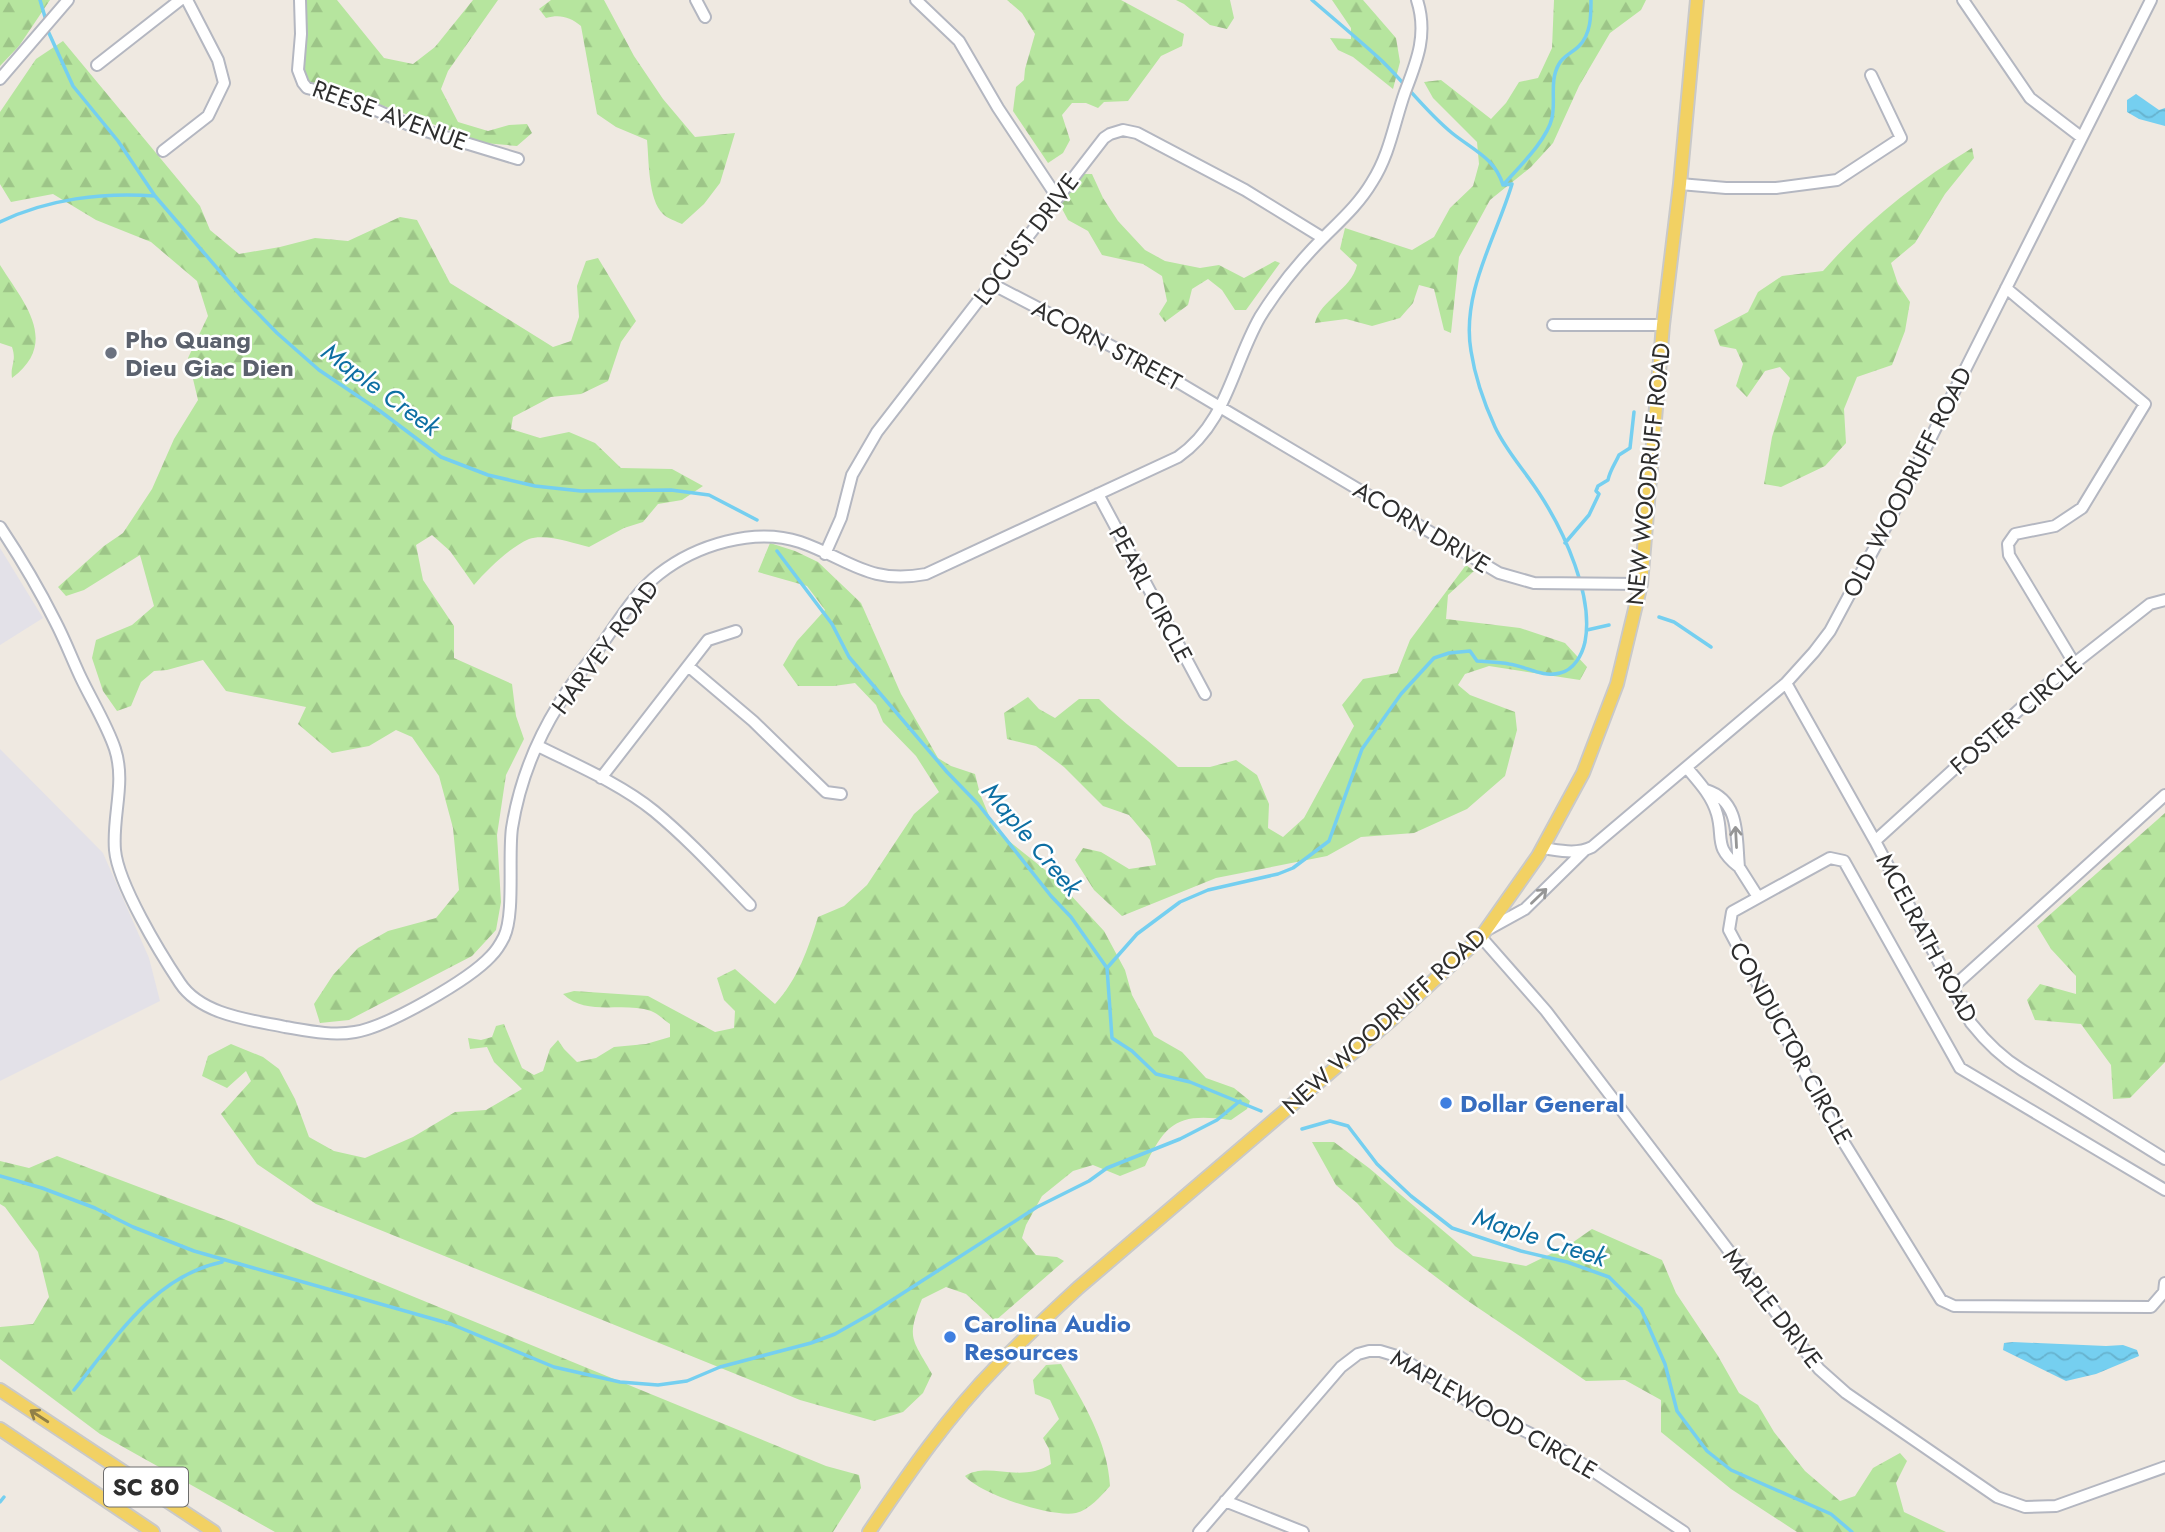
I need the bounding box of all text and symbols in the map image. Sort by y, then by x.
street label: REESE AVENUE [308,71,472,159]
street label: LOCUST DRIVE [965,166,1087,312]
street label: ACORN STREET [1026,291,1188,399]
place label: Pho Quang Dieu Giac Dien [125,322,294,385]
water label: Maple Creek [314,333,450,446]
street label: NEW WOODRUFF ROAD [1617,341,1679,607]
marker: Pho Quang Dieu Giac Dien [103,345,119,361]
street label: OLD WOODRUFF ROAD [1834,361,1980,603]
street label: ACORN DRIVE [1347,472,1497,582]
street label: PEARL CIRCLE [1100,520,1202,668]
street label: HARVEY ROAD [543,573,667,721]
street label: FOSTER CIRCLE [1942,648,2090,782]
water label: Maple Creek [973,774,1092,906]
one-way arrow [1730,826,1743,849]
street label: MCELRATH ROAD [1868,847,1986,1029]
one-way arrow [1530,887,1547,904]
street label: NEW WOODRUFF ROAD [1274,920,1494,1122]
street label: CONDUCTOR CIRCLE [1721,935,1861,1151]
place label: Dollar General [1460,1086,1625,1121]
marker: Dollar General [1438,1095,1454,1111]
water label: Maple Creek [1468,1198,1614,1277]
street label: MAPLE DRIVE [1715,1240,1831,1376]
place label: Carolina Audio Resources [964,1306,1131,1369]
marker: Carolina Audio Resources [942,1329,958,1345]
street label: MAPLEWOOD CIRCLE [1384,1340,1604,1488]
one-way arrow [30,1409,49,1423]
road number: SC 80 [104,1468,188,1506]

